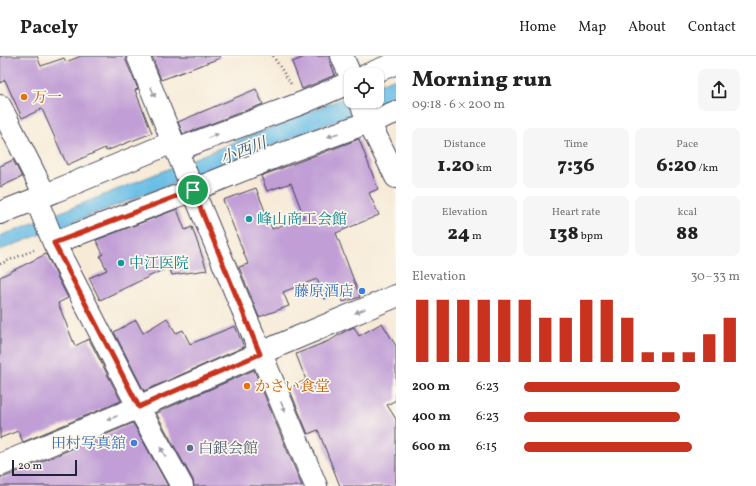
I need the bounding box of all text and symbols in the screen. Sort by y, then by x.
text: Pacely [20,15,78,41]
text: Home [519,18,556,37]
text: Map [578,18,606,37]
text: About [628,18,666,37]
text: Contact [688,18,736,37]
text: Morning run [412,65,552,96]
map controls [344,68,384,108]
button: locate [344,68,384,108]
button: share [698,69,740,111]
one-way arrow [150,87,156,99]
place label: 万一 [32,88,62,109]
marker: 万一 [19,92,29,102]
text: 09:18 · 6 × 200 m [412,96,505,114]
water label: 小西川 [217,132,272,171]
one-way arrow [207,133,219,139]
one-way arrow [326,133,338,139]
text: Distance [444,137,486,152]
text: Time [564,137,588,152]
text: Pace [676,137,698,152]
text: 1.20 [437,152,474,180]
text: 7:36 [557,152,595,180]
text: 6:20 [656,152,696,180]
text: km [474,161,492,176]
text: /km [696,161,718,176]
pin [176,173,210,207]
icon: arrive [182,179,204,201]
text: Elevation [442,205,488,220]
text: Heart rate [552,205,600,220]
text: kcal [678,205,697,220]
place label: 峰山商工会館 [257,210,347,231]
marker: 峰山商工会館 [244,214,254,224]
text: 24 [448,220,470,248]
text: 138 [549,220,579,248]
text: 88 [676,220,699,248]
text: m [470,229,482,244]
text: bpm [579,229,603,244]
place label: 中江医院 [129,254,189,275]
marker: 中江医院 [116,258,126,268]
text: Elevation [412,268,466,286]
text: 30–33 m [691,268,740,286]
place label: 藤原酒店 [294,282,354,303]
marker: 藤原酒店 [357,286,367,296]
one-way arrow [355,308,366,314]
place label: かさい食堂 [255,377,330,398]
text: 200 m [412,378,450,396]
text: 6:23 [476,378,499,396]
marker: かさい食堂 [242,381,252,391]
one-way arrow [279,401,286,413]
text: 400 m [412,408,451,426]
text: 6:23 [476,408,499,426]
one-way arrow [107,415,118,421]
place label: 田村写真舘 [51,434,126,455]
marker: 田村写真舘 [129,438,139,448]
text: 600 m [412,438,450,456]
text: 6:15 [476,438,497,456]
place label: 白銀会館 [198,439,258,460]
marker: 白銀会館 [185,443,195,453]
one-way arrow [160,446,166,458]
scale bar [12,458,77,477]
text: 20 m [18,459,42,474]

